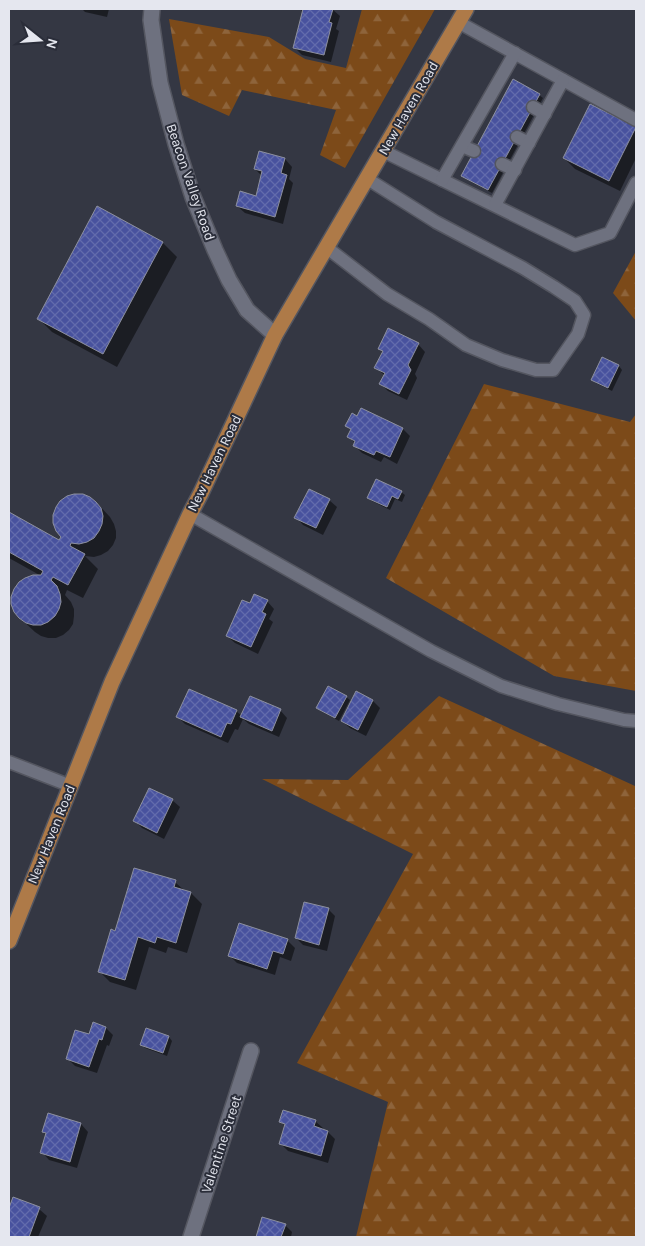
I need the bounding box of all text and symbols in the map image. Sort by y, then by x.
north arrow [15,15,65,65]
text: N [42,36,62,51]
street label: New Haven Road [375,58,442,158]
street label: Beacon Valley Road [163,121,219,243]
street label: New Haven Road [184,412,245,514]
street label: New Haven Road [24,782,79,886]
street label: Valentine Street [198,1093,245,1195]

